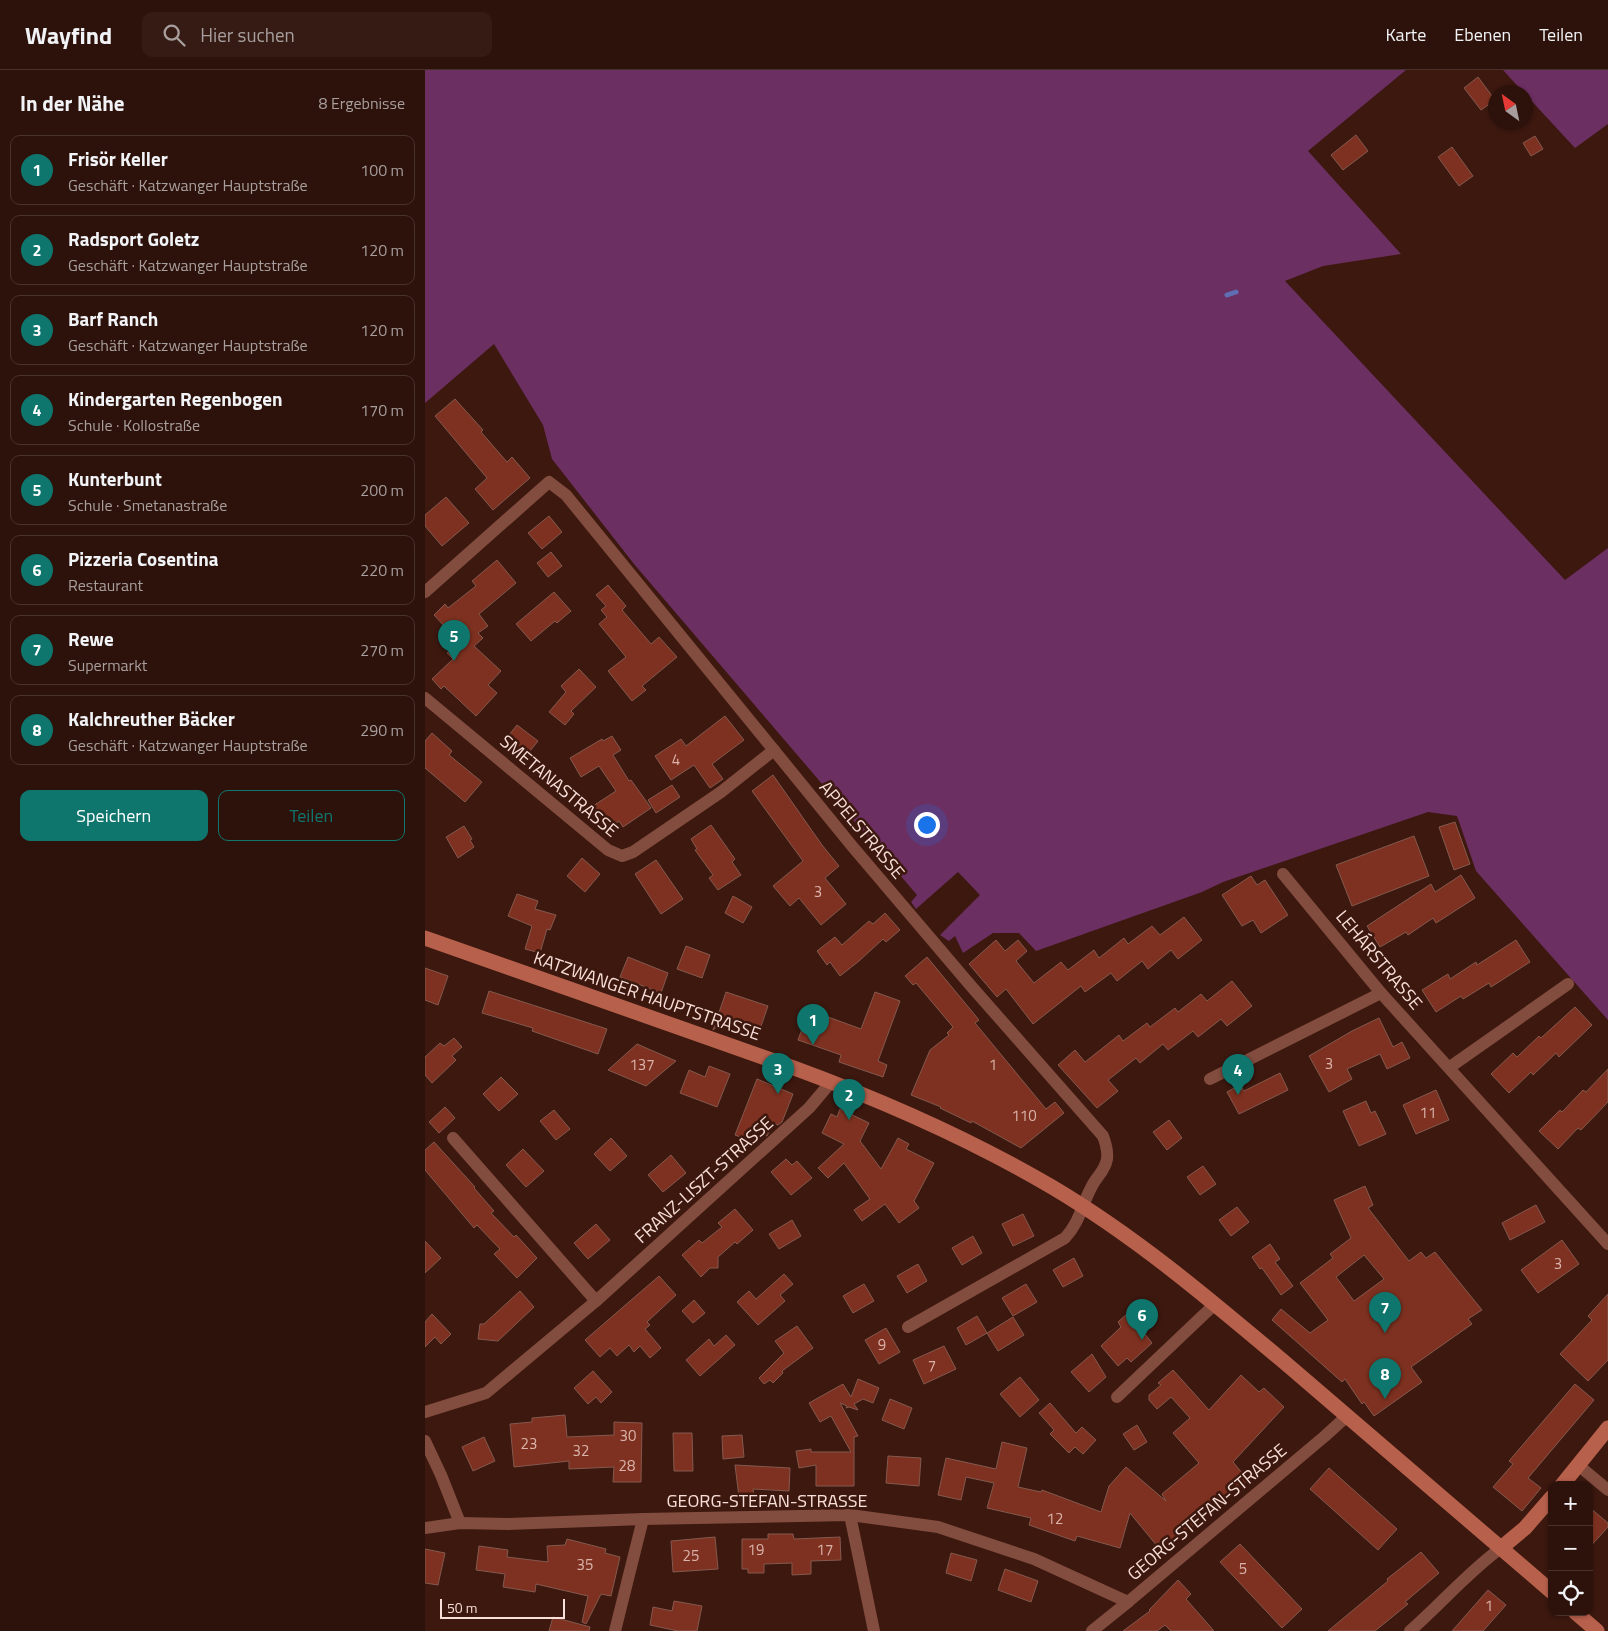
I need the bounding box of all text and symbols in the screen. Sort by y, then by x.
search box [142,12,492,57]
text: Wayfind [25,17,112,53]
text: Hier suchen [200,20,295,49]
icon: search [160,21,188,49]
text: Karte [1385,21,1426,48]
text: Ebenen [1454,21,1511,48]
text: Teilen [1539,21,1583,48]
north arrow [1488,85,1533,130]
text: In der Nähe [20,87,125,119]
text: 8 Ergebnisse [318,91,405,115]
text: Frisör Keller [68,144,168,173]
text: 1 [33,158,41,182]
text: 100 m [360,158,404,182]
text: Geschäft · Katzwanger Hauptstraße [68,173,308,197]
text: Radsport Goletz [68,224,199,253]
text: 2 [33,238,41,262]
text: 120 m [360,238,404,262]
text: Geschäft · Katzwanger Hauptstraße [68,253,308,277]
text: Barf Ranch [68,304,158,333]
text: 3 [33,318,41,342]
text: 120 m [360,318,404,342]
text: Geschäft · Katzwanger Hauptstraße [68,333,308,357]
text: Kindergarten Regenbogen [68,384,283,413]
text: 4 [33,398,41,422]
text: 170 m [360,398,404,422]
text: Schule · Kollostraße [68,413,200,437]
text: Kunterbunt [68,464,162,493]
text: 5 [33,478,41,502]
text: 200 m [360,478,404,502]
text: Schule · Smetanastraße [68,493,227,517]
text: Pizzeria Cosentina [68,544,218,573]
text: 6 [33,558,41,582]
text: 220 m [360,558,404,582]
text: Restaurant [68,573,143,597]
pin: 5 [438,620,470,661]
text: Rewe [68,624,114,653]
text: 7 [33,638,41,662]
text: 270 m [360,638,404,662]
text: Supermarkt [68,653,147,677]
text: Kalchreuther Bäcker [68,704,235,733]
text: 8 [33,718,41,742]
text: 290 m [360,718,404,742]
street label: SMETANASTRASSE [494,728,624,843]
text: Geschäft · Katzwanger Hauptstraße [68,733,308,757]
house number: 4 [672,748,680,771]
street label: APPELSTRASSE [813,775,912,885]
button: Speichern [20,790,208,841]
button: Teilen [218,790,405,841]
your location [914,812,940,838]
house number: 3 [814,880,822,903]
street label: LEHÁRSTRASSE [1330,904,1429,1015]
street label: KATZWANGER HAUPTSTRASSE [530,944,764,1047]
pin: 1 [797,1004,829,1045]
house number: 3 [1325,1052,1333,1075]
house number: 137 [629,1053,655,1076]
pin: 3 [762,1053,794,1094]
house number: 1 [989,1053,997,1076]
pin: 4 [1222,1054,1254,1095]
pin: 2 [833,1079,865,1120]
house number: 11 [1420,1101,1436,1124]
house number: 110 [1011,1104,1037,1127]
street label: FRANZ-LISZT-STRASSE [628,1110,779,1249]
house number: 3 [1554,1252,1562,1275]
pin: 7 [1369,1292,1401,1333]
pin: 6 [1126,1299,1158,1340]
house number: 9 [878,1333,886,1356]
house number: 7 [928,1354,936,1377]
pin: 8 [1369,1358,1401,1399]
house number: 30 [620,1424,636,1447]
house number: 23 [521,1432,537,1455]
street label: GEORG-STEFAN-STRASSE [1121,1437,1292,1587]
house number: 32 [573,1439,589,1462]
house number: 28 [619,1454,635,1477]
map controls [1548,1481,1593,1616]
button: + [1548,1481,1593,1526]
street label: GEORG-STEFAN-STRASSE [667,1487,868,1514]
house number: 12 [1047,1507,1063,1530]
button: − [1548,1526,1593,1571]
house number: 19 [748,1538,764,1561]
house number: 17 [817,1538,833,1561]
house number: 25 [683,1544,699,1567]
house number: 35 [577,1553,593,1576]
house number: 5 [1239,1557,1247,1580]
button: locate [1548,1571,1593,1616]
house number: 1 [1485,1594,1493,1617]
scale bar [440,1596,565,1619]
text: 50 m [447,1597,477,1618]

